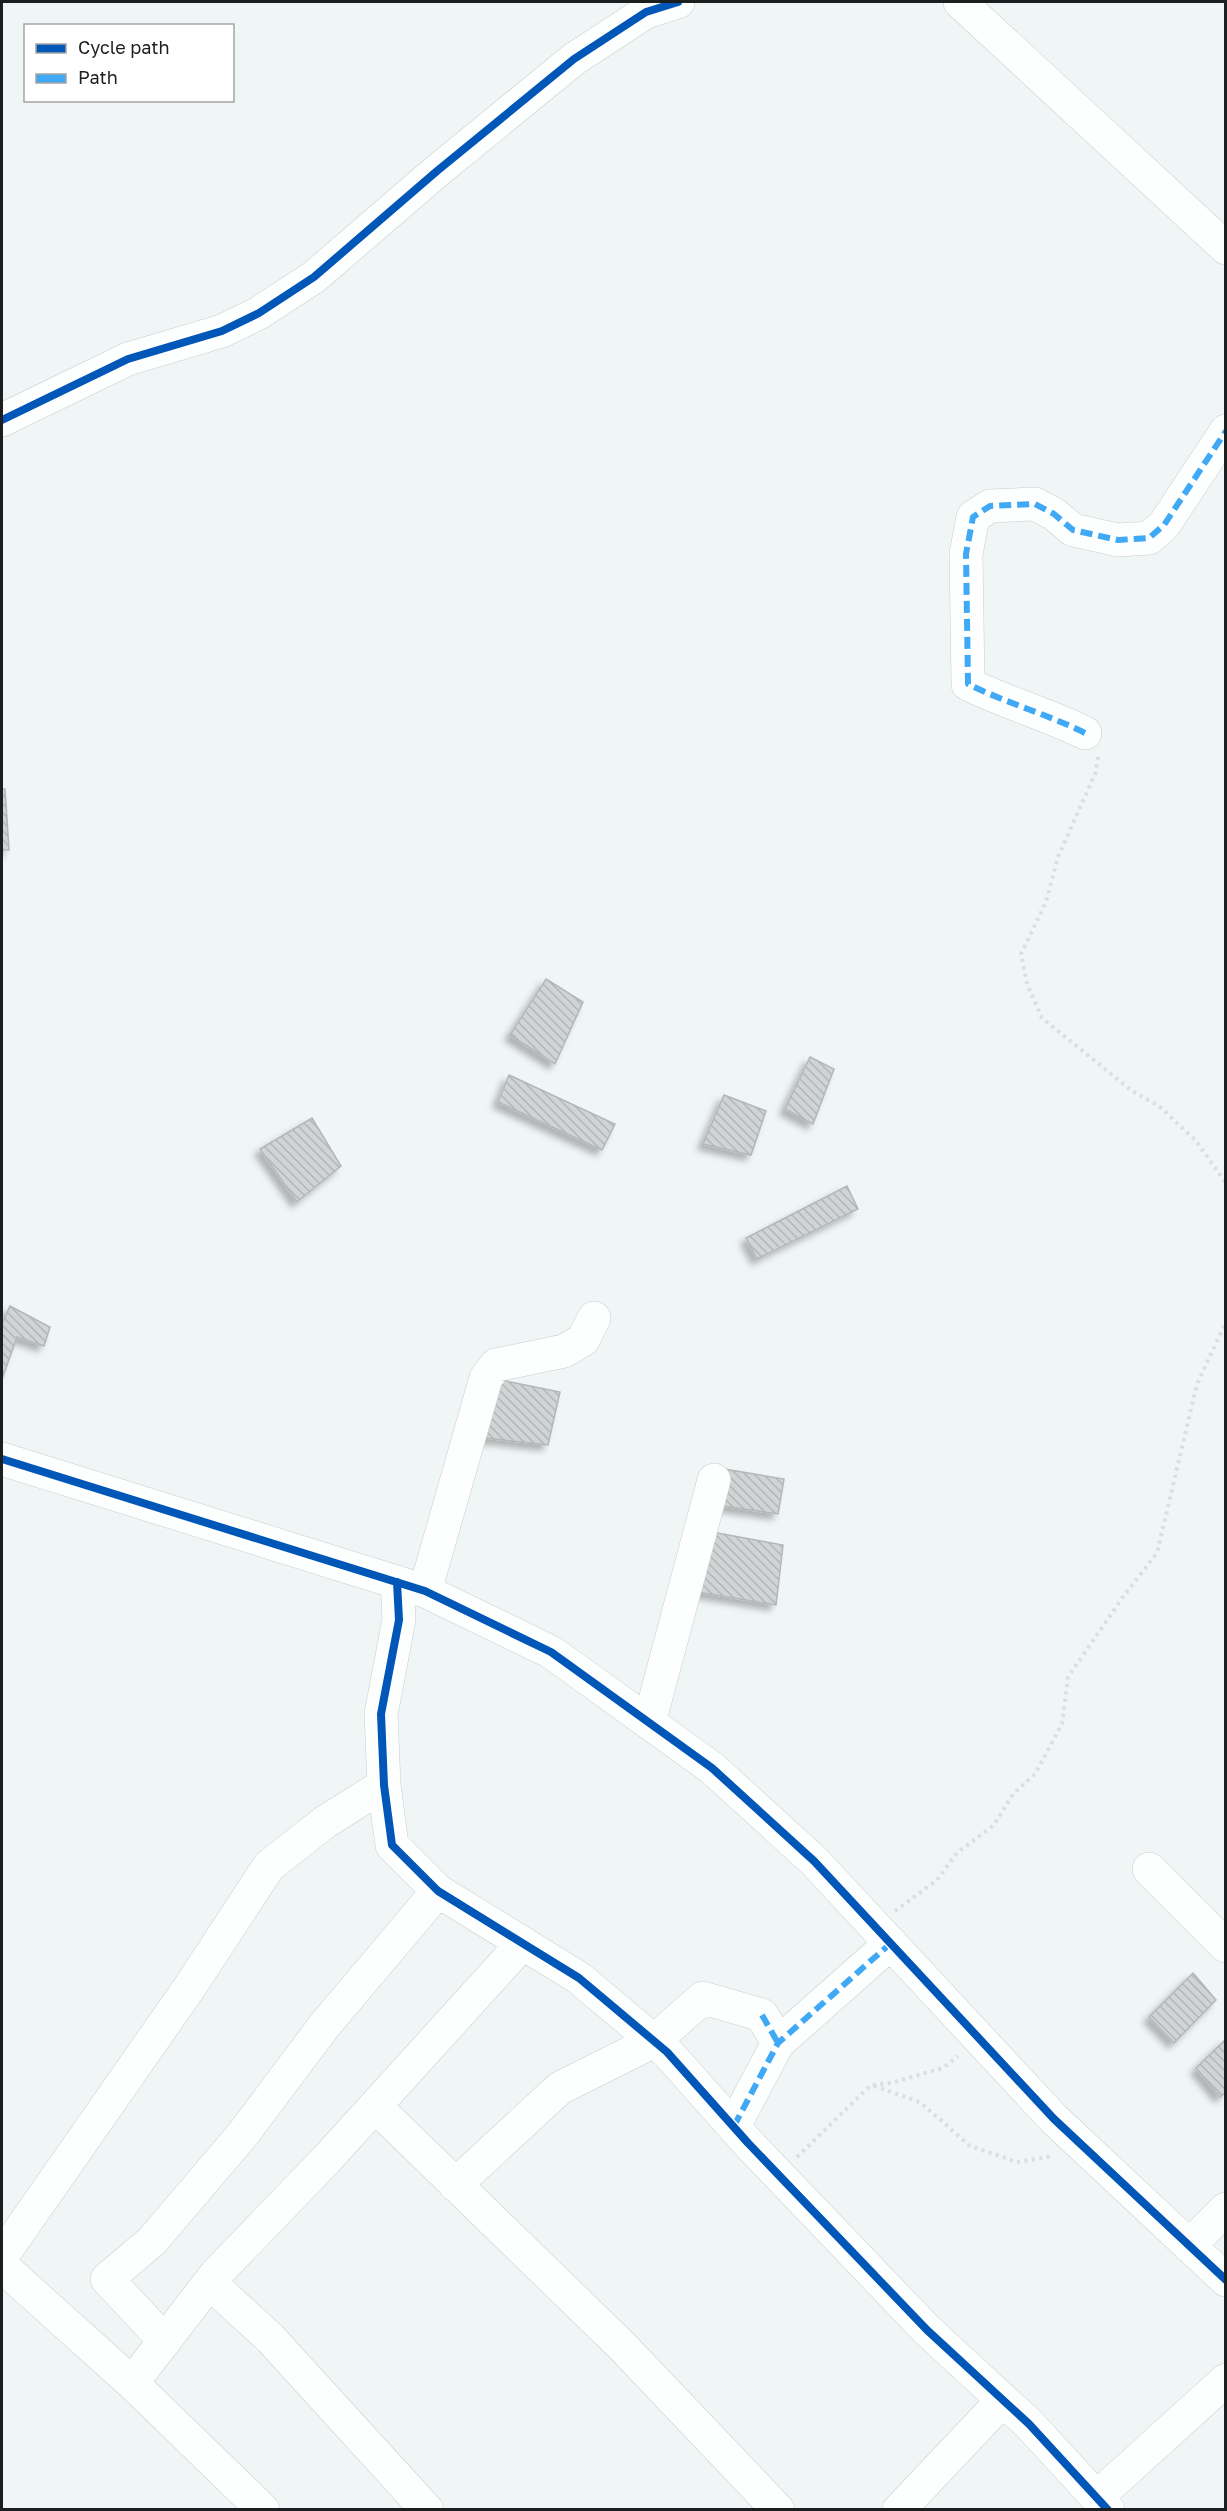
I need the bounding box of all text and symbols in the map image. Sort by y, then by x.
legend [24,24,234,102]
text: Cycle path [78,36,170,58]
text: Path [78,66,118,88]

